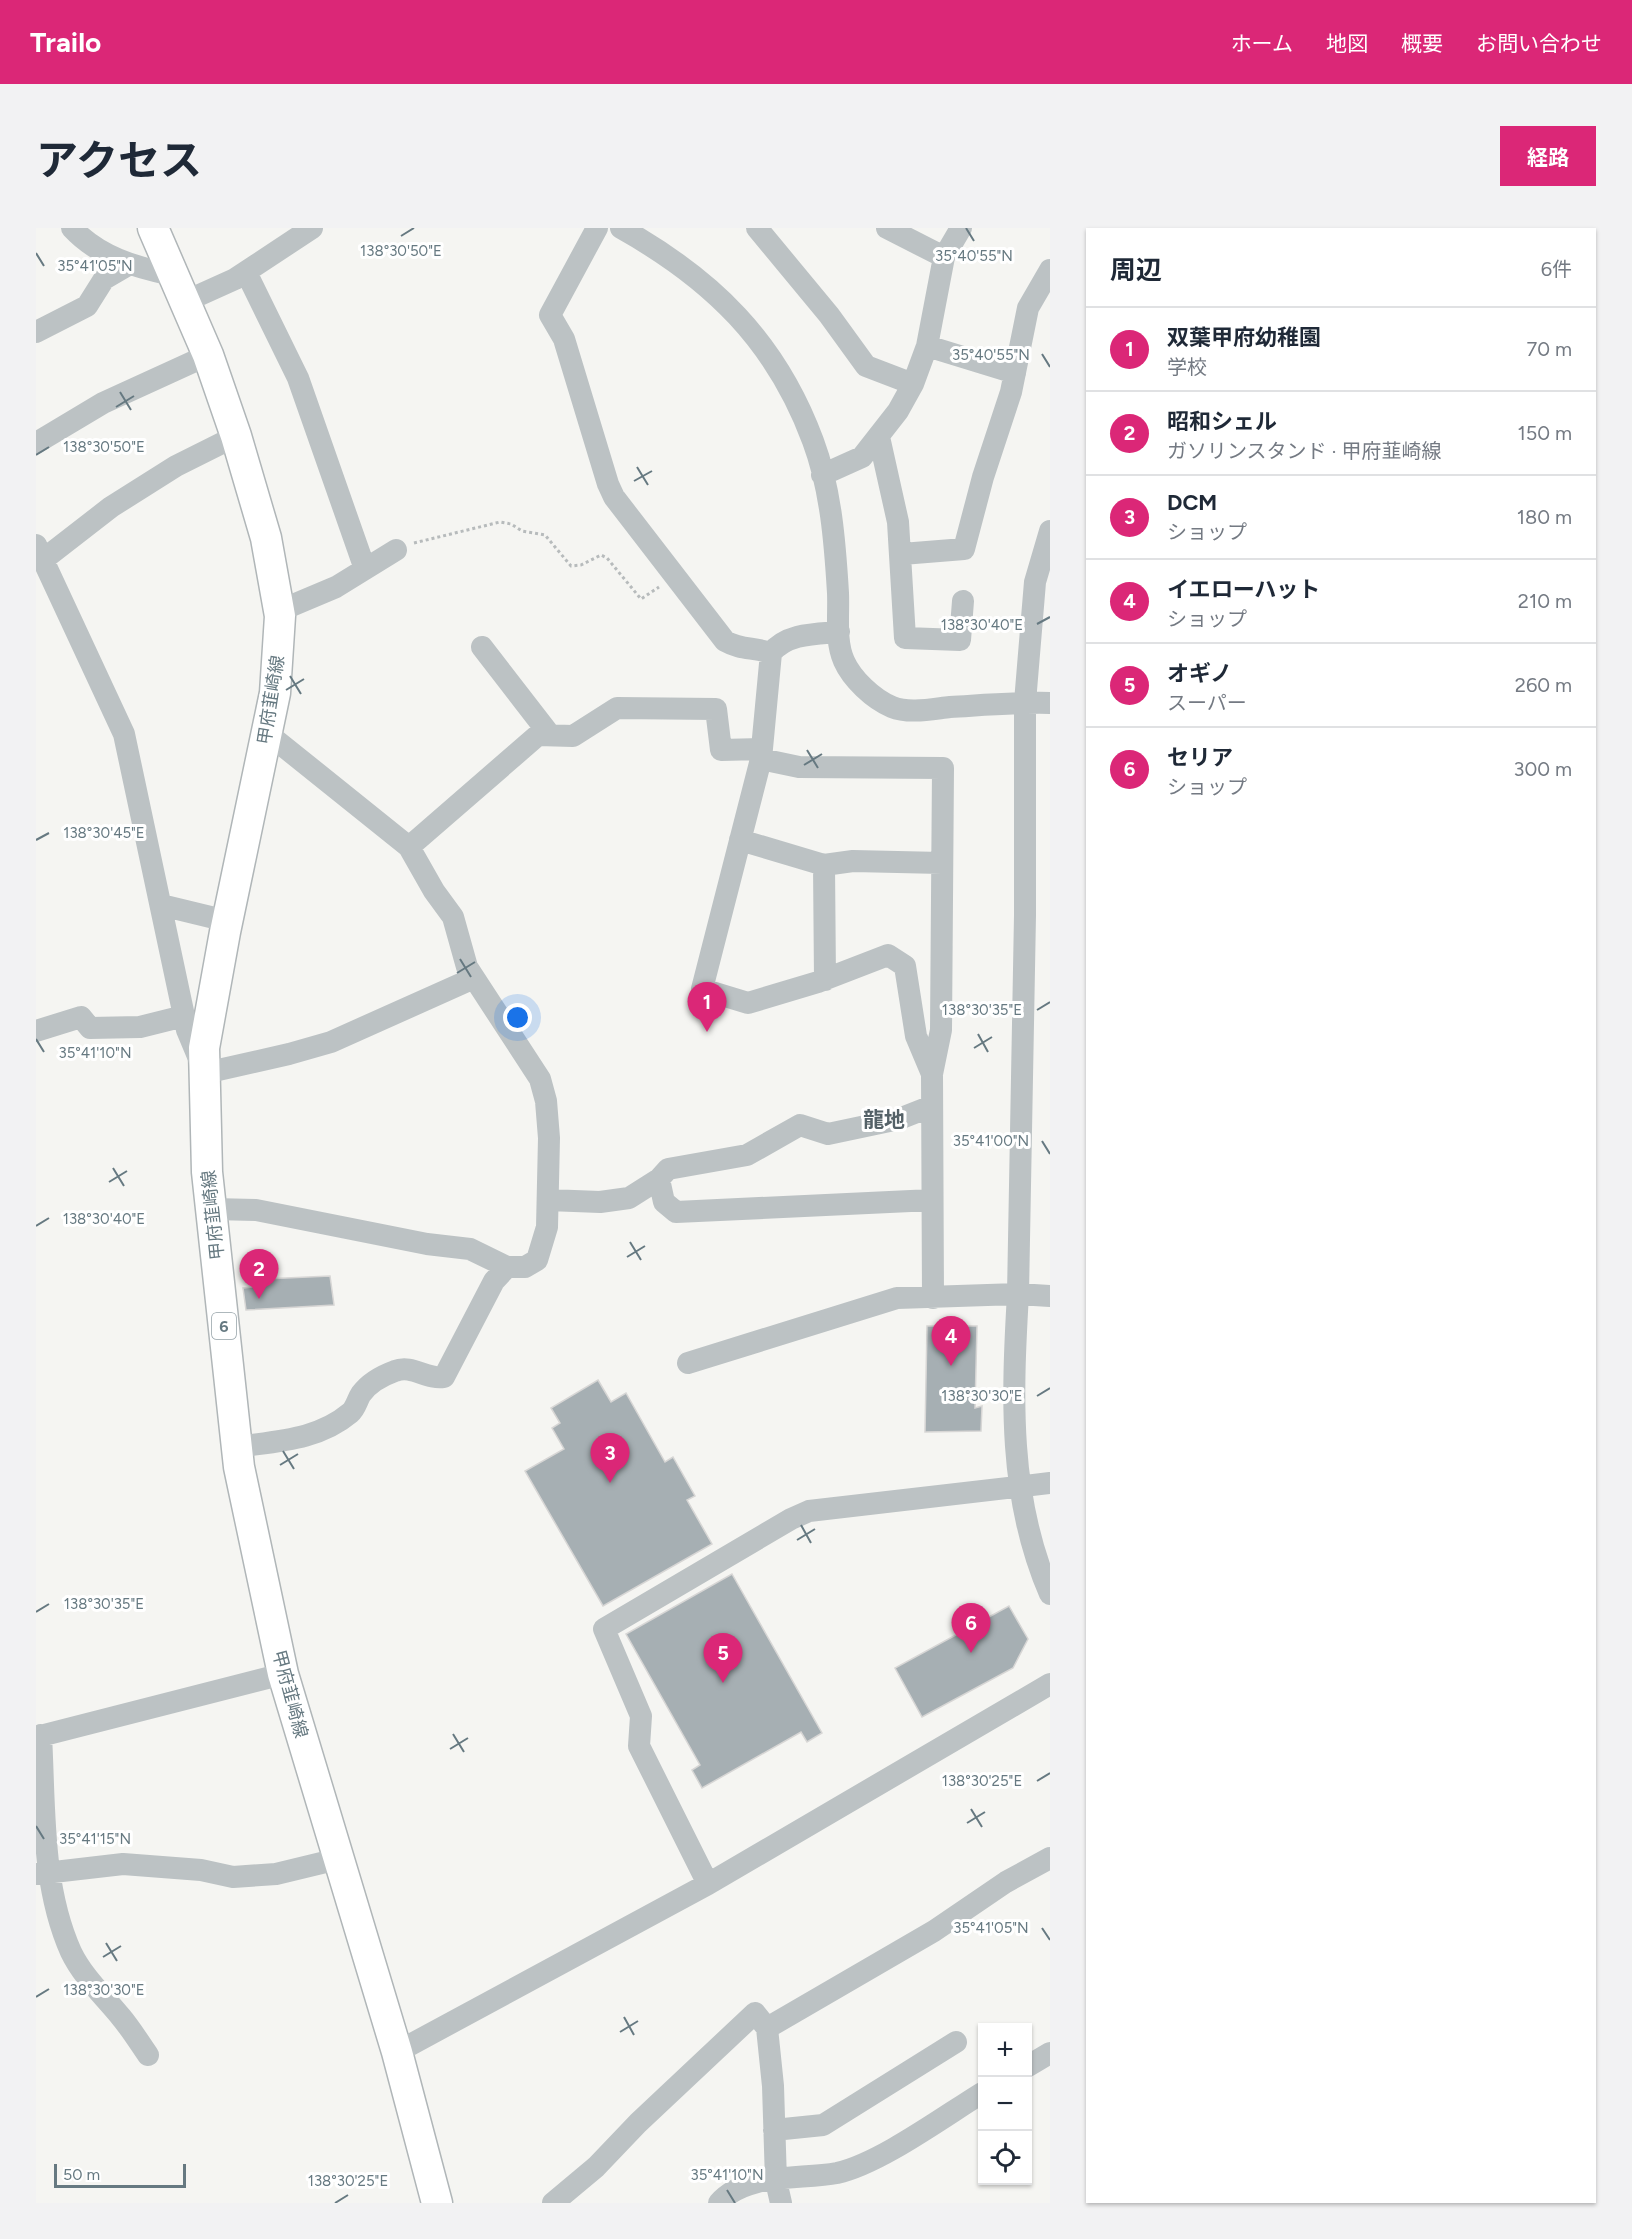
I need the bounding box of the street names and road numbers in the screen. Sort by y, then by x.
street label: 甲府韮崎線 [253,654,289,746]
street label: 甲府韮崎線 [197,1169,229,1261]
road number: 6 [212,1313,236,1339]
street label: 甲府韮崎線 [268,1648,312,1740]

